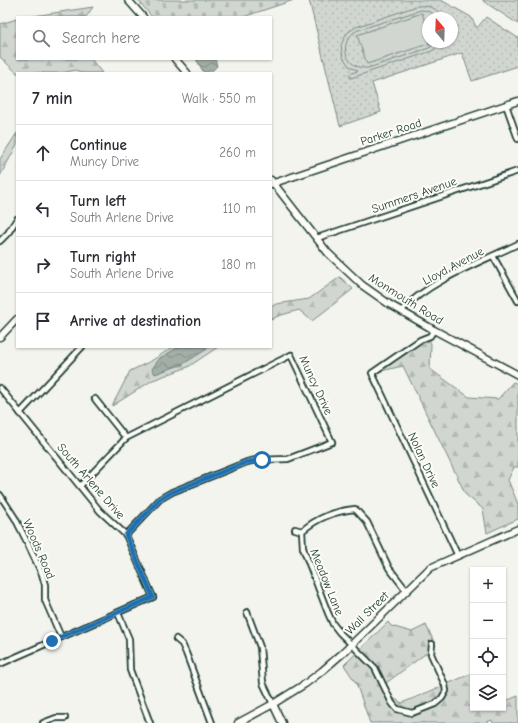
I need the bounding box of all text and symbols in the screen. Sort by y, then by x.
north arrow [422,12,458,48]
search box [16,16,272,60]
icon: search [30,27,52,49]
text: Search here [62,29,140,47]
text: 7 min [32,89,73,108]
text: Walk · 550 m [182,91,256,106]
street label: Parker Road [359,116,423,148]
text: Continue [70,136,127,154]
icon: ahead [32,142,54,164]
text: 260 m [219,145,256,160]
text: Muncy Drive [70,154,139,169]
street label: Summers Avenue [370,174,458,216]
text: Turn left [70,192,126,210]
icon: left [32,198,54,220]
text: 110 m [223,201,256,216]
text: South Arlene Drive [70,210,174,225]
street label: Lloyd Avenue [420,244,486,288]
text: Turn right [70,248,136,266]
icon: right [32,254,54,276]
text: 180 m [221,257,256,272]
text: South Arlene Drive [70,266,174,281]
street label: Monmouth Road [366,270,446,328]
icon: arrive [32,310,54,332]
text: Arrive at destination [70,312,201,330]
street label: Muncy Drive [296,353,336,417]
street label: Nolan Drive [405,430,443,490]
street label: South Arlene Drive [54,440,128,522]
route start [253,451,271,469]
street label: Woods Road [20,517,58,581]
street label: Meadow Lane [307,547,347,617]
map controls [470,567,506,711]
button: + [470,567,506,603]
street label: Wall Street [343,588,392,637]
button: − [470,603,506,639]
route end [43,632,61,650]
button: locate [470,639,506,675]
button: layers [470,675,506,711]

